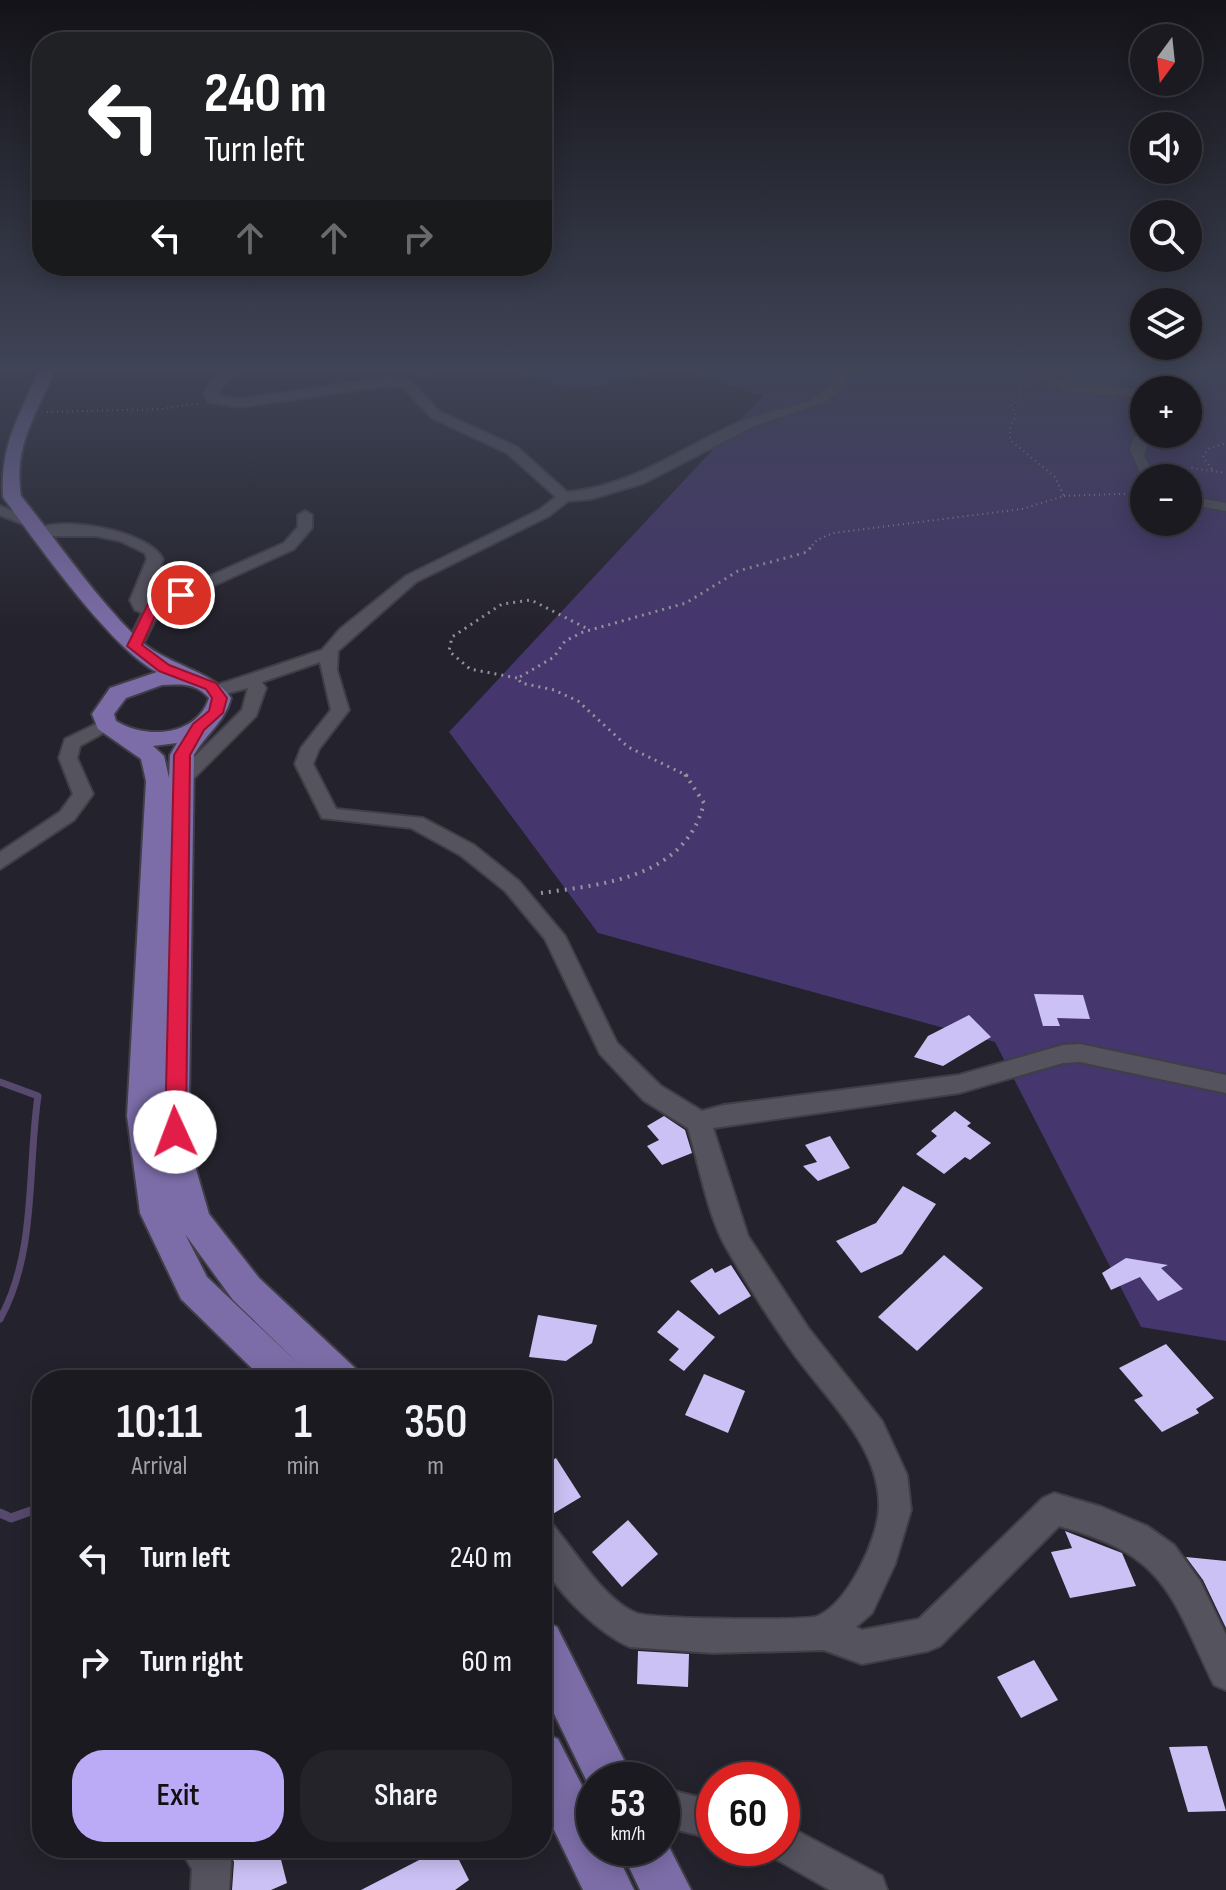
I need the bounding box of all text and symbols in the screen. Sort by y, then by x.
north arrow [1130,24,1202,96]
map controls [1130,24,1202,536]
text: 240 m [204,61,327,128]
icon: left [72,64,176,168]
button: sound [1130,112,1202,184]
text: Turn left [204,129,305,172]
button: search [1130,200,1202,272]
icon: left [144,216,188,260]
icon: ahead [228,216,272,260]
icon: ahead [312,216,356,260]
icon: right [396,216,440,260]
button: layers [1130,288,1202,360]
button: + [1130,376,1202,448]
button: − [1130,464,1202,536]
pin [147,561,215,629]
icon: arrive [159,573,203,617]
position arrow [133,1090,217,1174]
text: 10:11 [117,1394,202,1451]
text: 1 [294,1394,312,1451]
text: 350 [404,1394,467,1451]
text: Arrival [131,1451,187,1482]
text: min [287,1451,319,1482]
text: m [427,1451,444,1482]
icon: left [72,1536,116,1580]
text: Turn left [140,1540,230,1576]
text: 240 m [450,1540,512,1576]
icon: right [72,1640,116,1684]
text: Turn right [140,1644,243,1680]
text: 60 m [461,1644,512,1680]
button: Exit [72,1750,284,1842]
button: Share [300,1750,512,1842]
speed limit sign: 60 [696,1762,800,1866]
text: 53 [610,1780,646,1828]
text: km/h [611,1822,645,1846]

